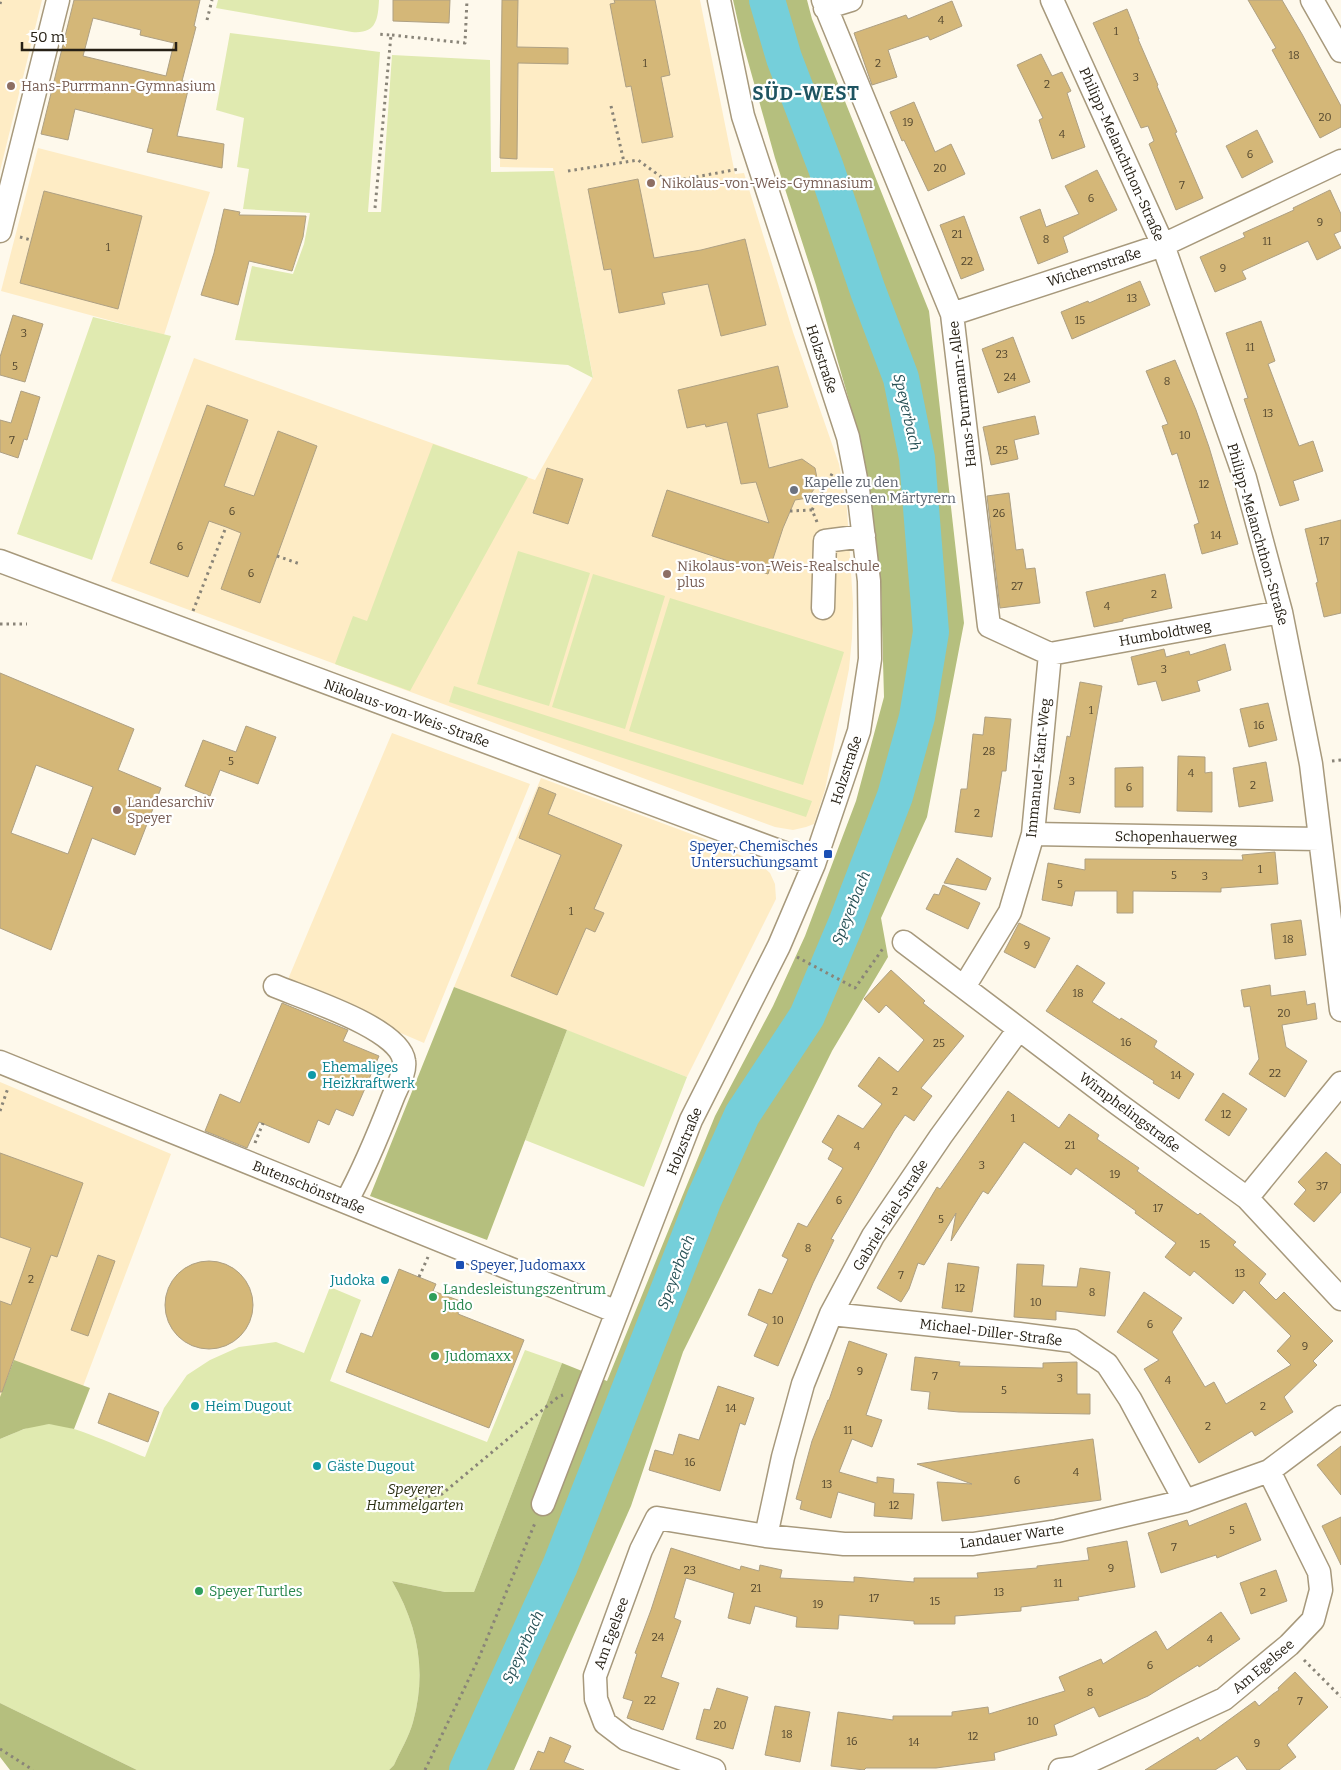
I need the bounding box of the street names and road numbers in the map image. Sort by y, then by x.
street label: Philipp-Melanchthon-Straße [1075,65,1168,244]
street label: Wichernstraße [1045,244,1143,291]
street label: Hans-Purrmann-Allee [945,320,980,468]
street label: Holzstraße [802,323,841,396]
street label: Philipp-Melanchthon-Straße [1223,441,1292,627]
street label: Humboldtweg [1118,617,1213,650]
street label: Nikolaus-von-Weis-Straße [322,676,492,751]
street label: Immanuel-Kant-Weg [1023,697,1054,839]
street label: Holzstraße [827,734,866,807]
street label: Schopenhauerweg [1115,828,1237,847]
street label: Wimphelingstraße [1076,1069,1184,1156]
street label: Holzstraße [663,1105,706,1177]
street label: Gabriel-Biel-Straße [849,1156,932,1274]
street label: Butenschönstraße [250,1157,368,1218]
street label: Michael-Diller-Straße [919,1315,1063,1350]
street label: Landauer Warte [959,1521,1065,1552]
street label: Am Egelsee [591,1595,632,1672]
street label: Am Egelsee [1229,1636,1298,1697]

